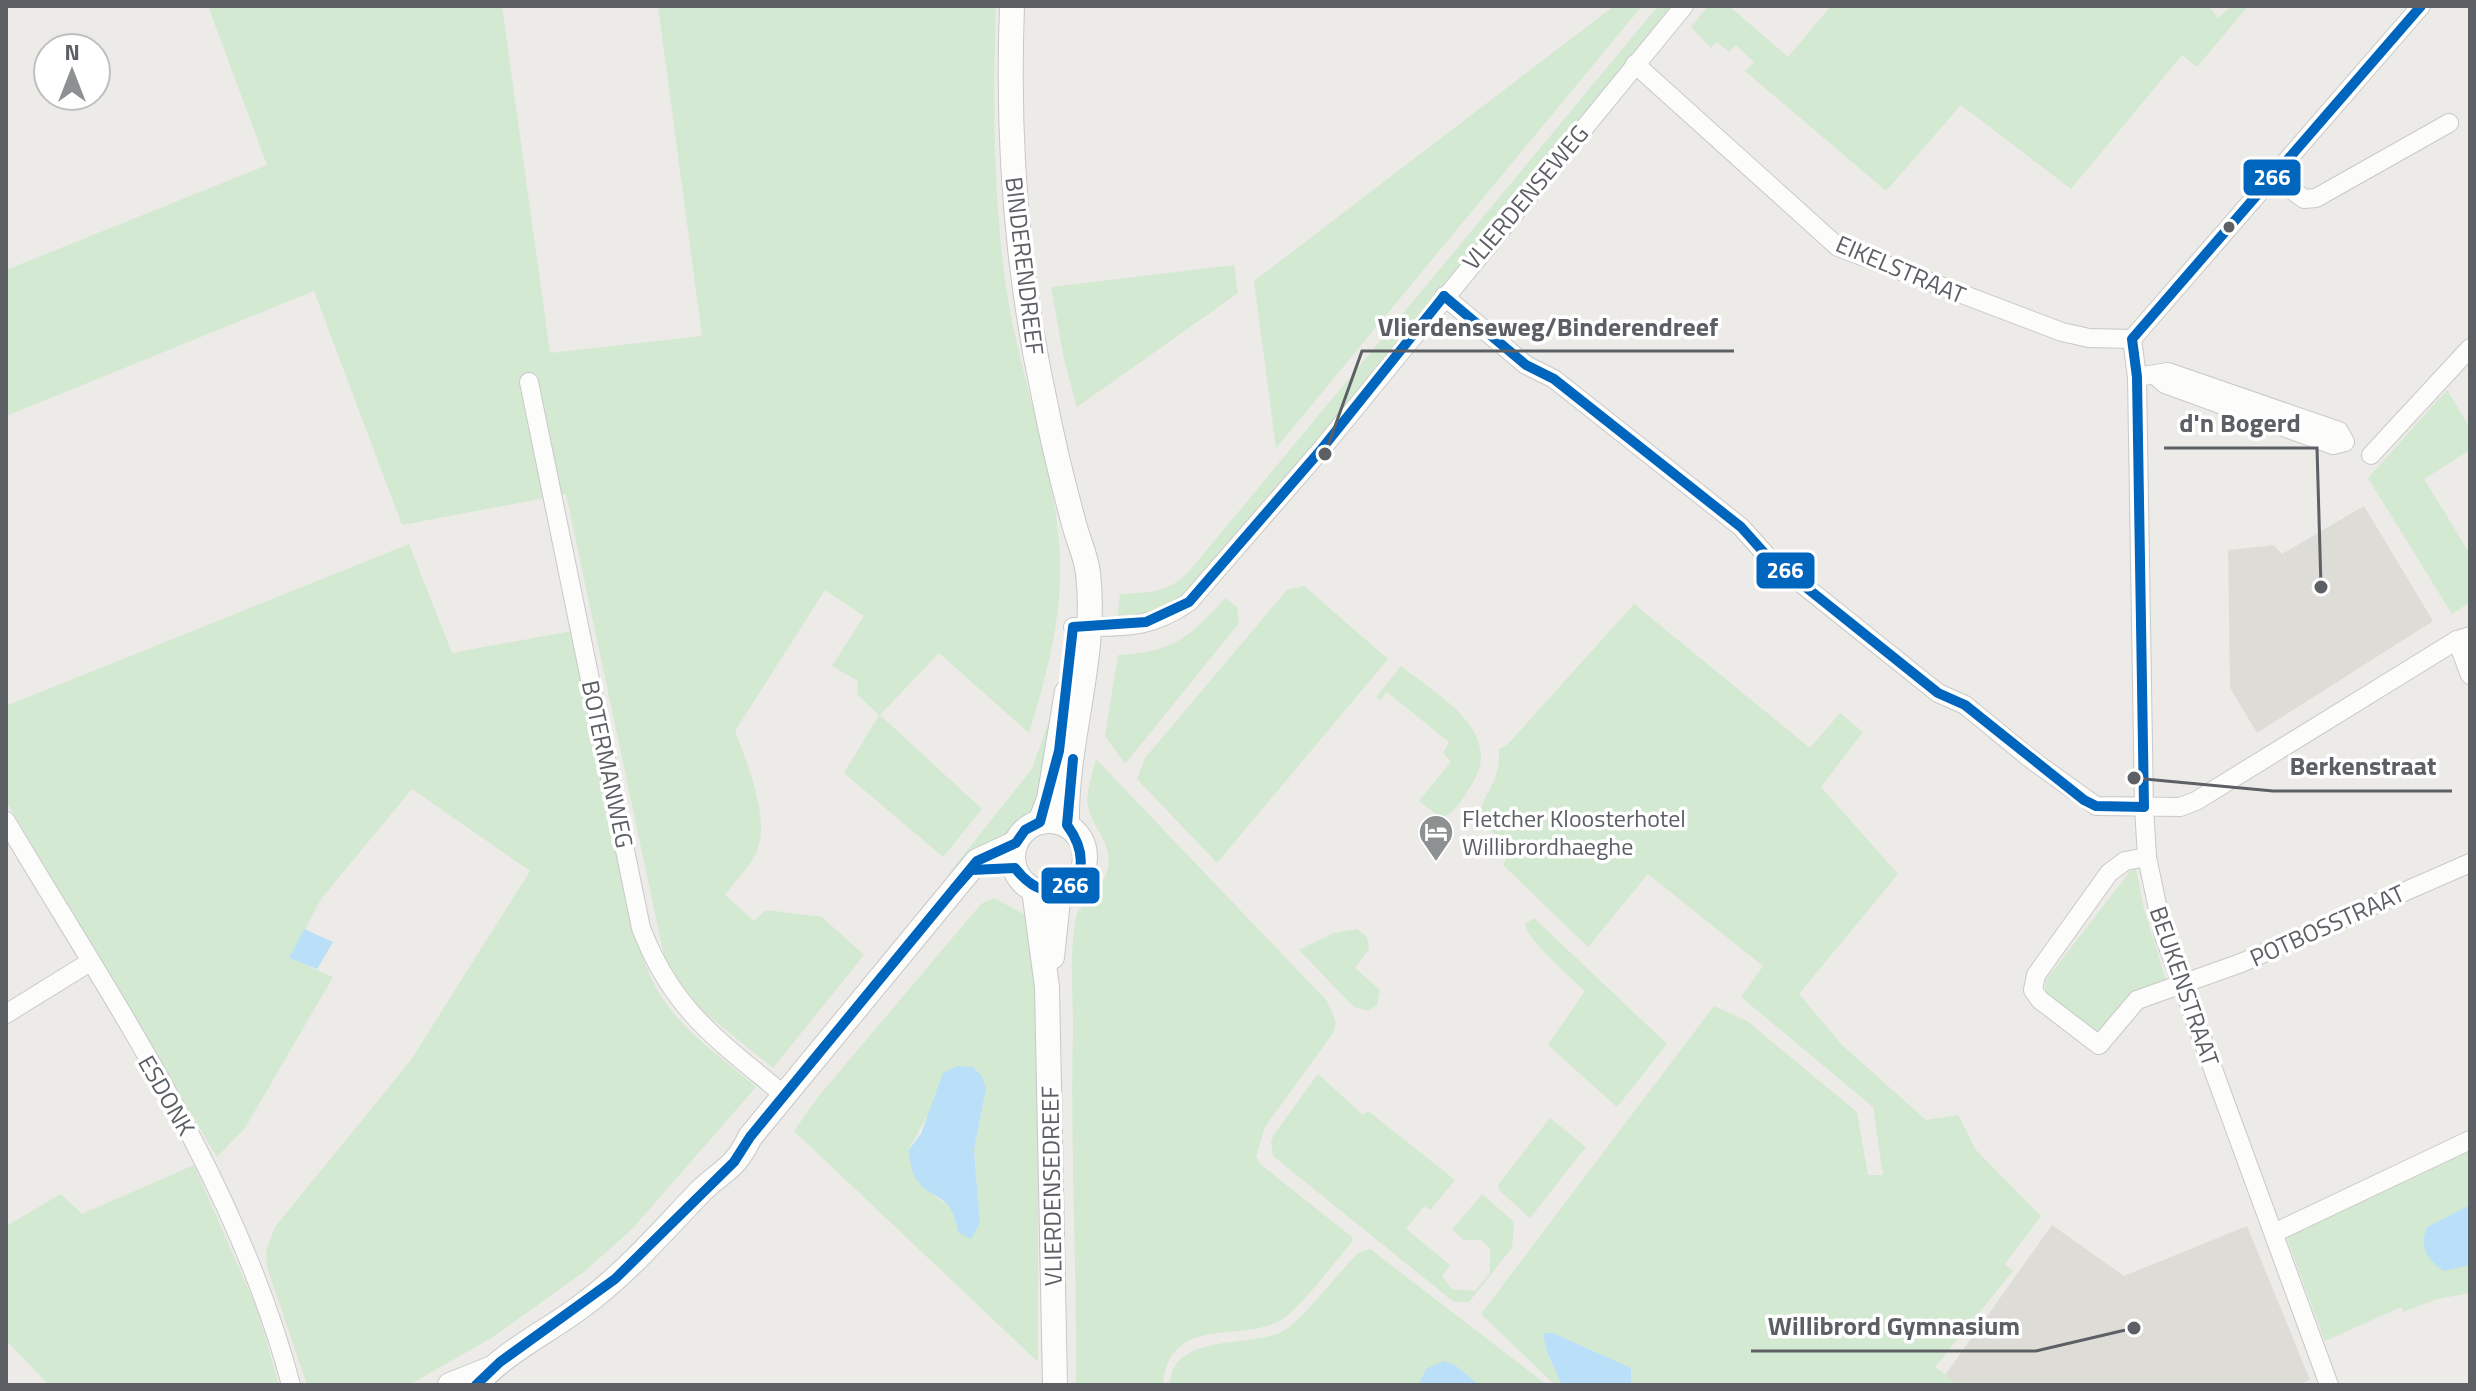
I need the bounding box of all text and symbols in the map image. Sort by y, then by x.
north arrow [32,32,112,112]
text: N [64,35,80,69]
street label: VLIERDENSEWEG [1453,117,1597,277]
line badge: 266 [2242,158,2302,197]
text: 266 [2254,160,2290,194]
street label: BINDERENDREEF [996,175,1054,357]
unlabelled marker [2221,219,2237,235]
street label: EIKELSTRAAT [1830,225,1972,313]
callout: Vlierdenseweg/Binderendreef [1362,301,1734,351]
text: Vlierdenseweg/Binderendreef [1378,307,1718,346]
callout: d'n Bogerd [2164,398,2317,448]
text: d'n Bogerd [2179,403,2301,442]
line badge: 266 [1755,551,1816,590]
text: 266 [1767,553,1803,587]
street label: BOTERMANWEG [573,677,643,851]
callout: Berkenstraat [2273,741,2452,791]
text: Berkenstraat [2289,746,2437,785]
place label: Fletcher Kloosterhotel Willibrordhaeghe [1462,800,1686,864]
hotel icon: Fletcher Kloosterhotel Willibrordhaeghe [1417,813,1455,863]
line badge: 266 [1040,866,1101,905]
text: 266 [1052,868,1088,902]
street label: POTBOSSTRAAT [2244,875,2411,975]
street label: BEUKENSTRAAT [2141,901,2229,1071]
street label: ESDONK [130,1048,205,1142]
street label: VLIERDENSEDREEF [1031,1086,1071,1286]
callout: Willibrord Gymnasium [1751,1301,2036,1351]
text: Willibrord Gymnasium [1768,1306,2020,1345]

